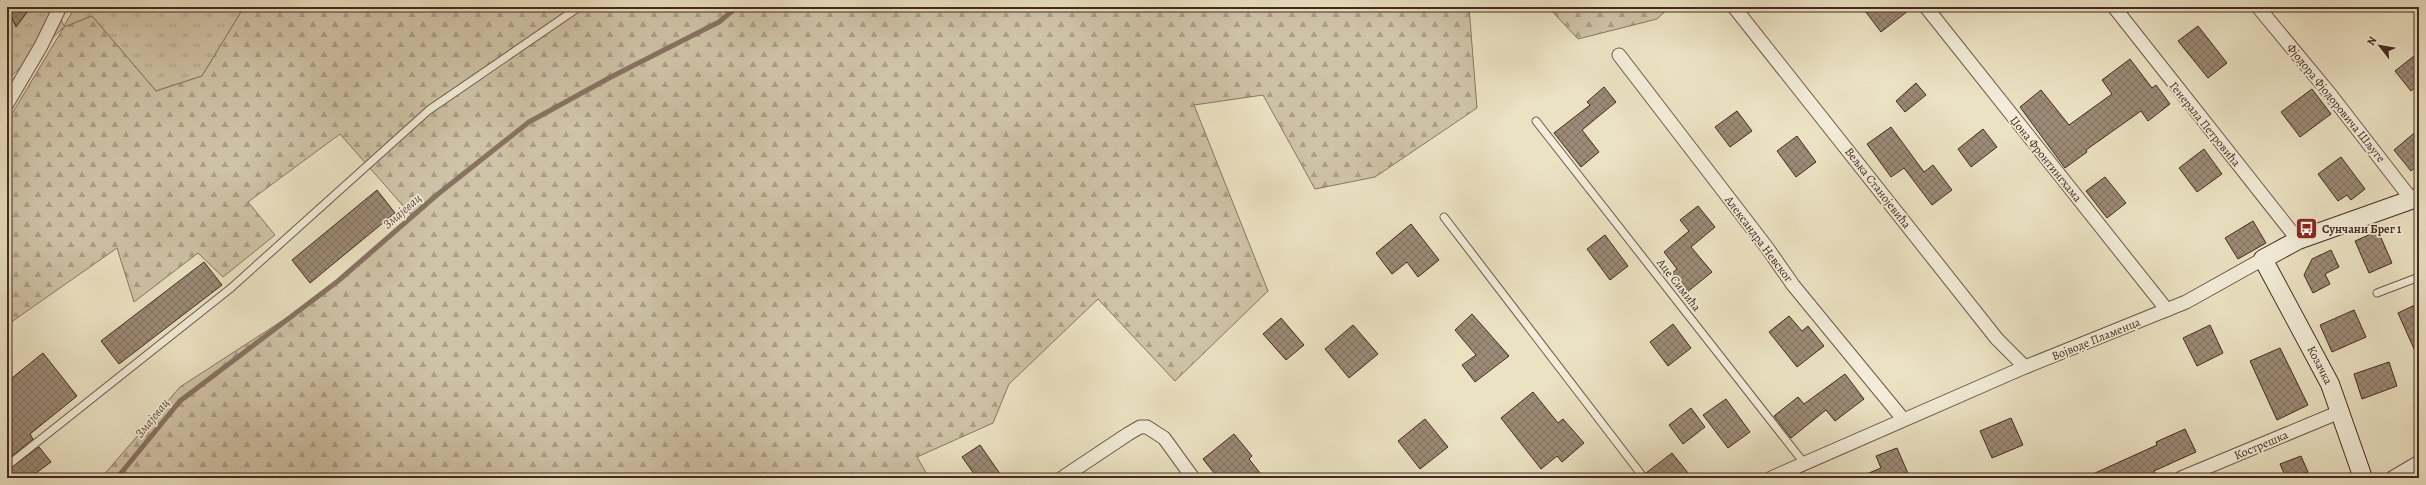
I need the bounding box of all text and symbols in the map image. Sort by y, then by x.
north arrow [2360,26,2400,66]
text: N [2363,34,2380,48]
street label: Фјодора Фјодоровича Шљуге [2283,40,2389,166]
street label: Генерала Петровића [2166,78,2245,170]
street label: Џона Фронтингхама [2006,113,2086,206]
street label: Вељка Станојевића [1841,144,1915,232]
water label: Змајевац [379,189,425,233]
street label: Александра Невског [1721,192,1797,285]
bus stop icon: Сунчани Брег 1 [2294,216,2320,242]
place label: Сунчани Брег 1 [2322,221,2402,237]
street label: Аце Симића [1653,255,1705,315]
street label: Војводе Пламенца [2049,314,2143,364]
street label: Козачка [2303,343,2337,387]
water label: Змајевац [131,394,173,441]
street label: Кострешка [2232,426,2291,464]

